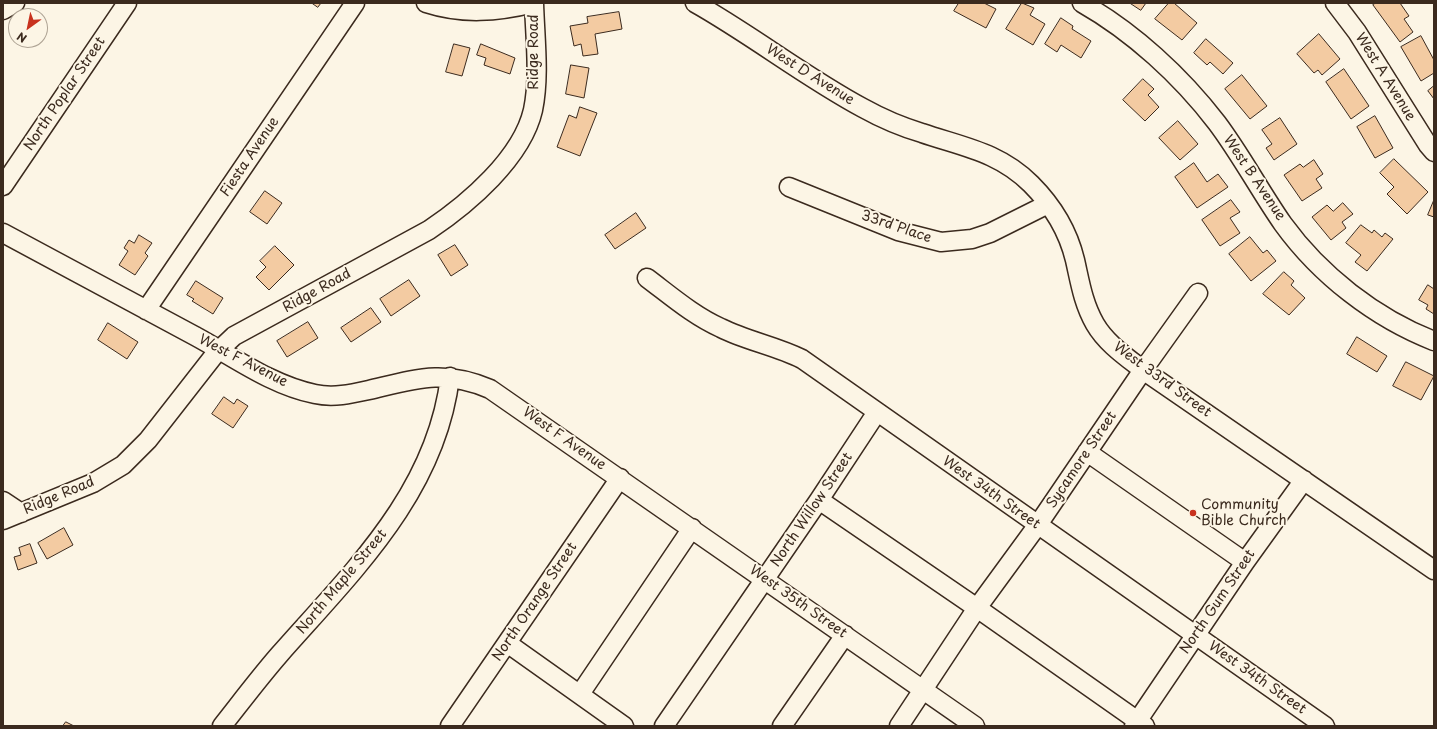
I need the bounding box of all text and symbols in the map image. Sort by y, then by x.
north arrow [8,8,48,48]
street label: Ridge Road [526,14,542,90]
street label: West A Avenue [1351,30,1419,124]
street label: North Poplar Street [21,34,109,154]
street label: West D Avenue [763,41,857,109]
street label: Fiesta Avenue [217,114,283,200]
street label: West B Avenue [1219,132,1289,224]
street label: 33rd Place [859,207,933,247]
street label: Ridge Road [280,265,354,317]
street label: West F Avenue [196,331,290,391]
street label: West 33rd Street [1110,339,1214,421]
street label: West F Avenue [519,404,609,474]
street label: Sycamore Street [1043,408,1121,512]
street label: North Willow Street [768,450,856,570]
street label: West 34th Street [939,453,1043,533]
street label: Ridge Road [21,474,97,518]
place label: Community Bible Church [1201,497,1287,530]
marker: Community Bible Church [1188,508,1198,518]
street label: North Maple Street [293,526,391,638]
street label: North Orange Street [489,539,581,665]
street label: North Gum Street [1177,547,1259,657]
street label: West 35th Street [746,562,850,642]
street label: West 34th Street [1205,638,1309,718]

